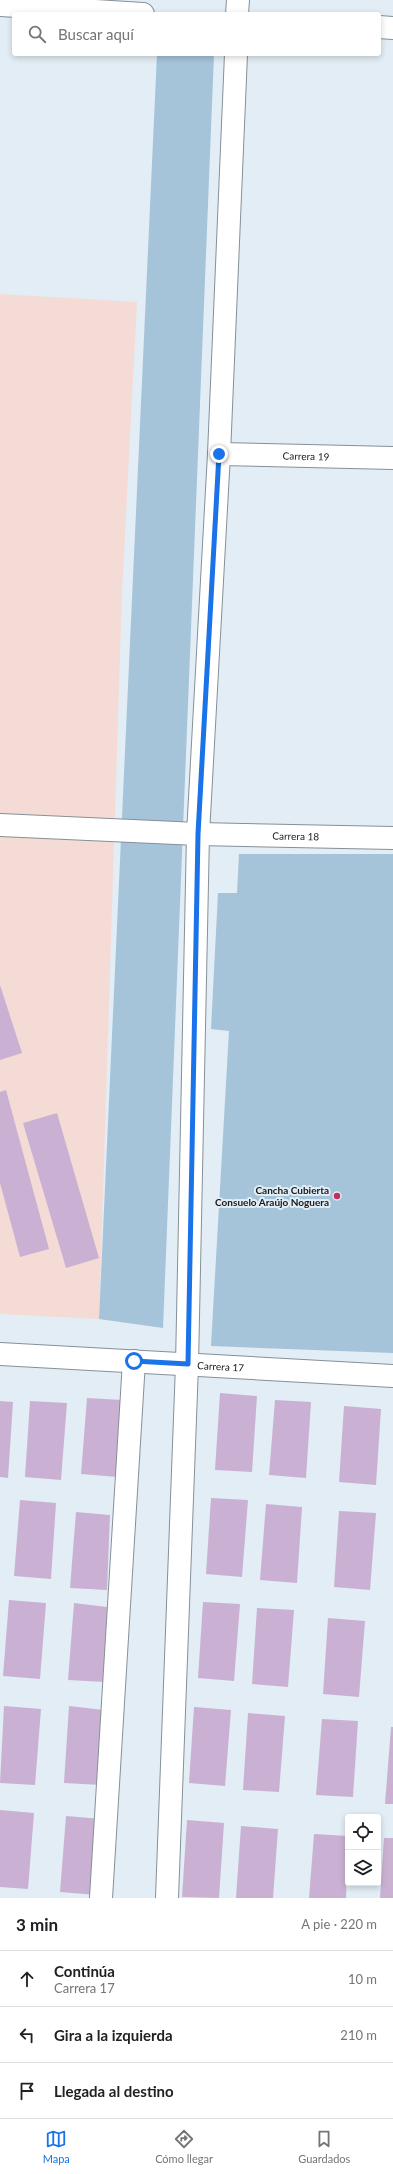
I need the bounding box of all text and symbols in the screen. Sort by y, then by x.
search box [12,12,381,56]
icon: search [26,23,48,45]
text: Buscar aquí [58,25,134,43]
route end [210,445,228,463]
street label: Carrera 19 [282,449,330,463]
street label: Carrera 18 [272,830,319,842]
place label: Cancha Cubierta Consuelo Araújo Noguera [215,1184,329,1208]
marker: Cancha Cubierta Consuelo Araújo Noguera [332,1191,342,1201]
route start [125,1352,143,1370]
street label: Carrera 17 [197,1359,245,1374]
map controls [345,1814,381,1886]
button: locate [345,1814,381,1850]
button: layers [345,1850,381,1886]
text: 3 min [16,1914,58,1935]
text: A pie · 220 m [301,1916,377,1932]
text: Continúa [54,1962,115,1980]
icon: ahead [16,1968,38,1990]
text: 10 m [348,1971,377,1987]
text: Carrera 17 [54,1980,115,1996]
icon: left [16,2024,38,2046]
text: Gira a la izquierda [54,2026,173,2044]
text: 210 m [340,2027,377,2043]
icon: arrive [16,2080,38,2102]
text: Llegada al destino [54,2082,174,2100]
tab: Mapa [43,2128,70,2165]
tab: Cómo llegar [155,2128,213,2165]
tab: Guardados [298,2128,350,2165]

